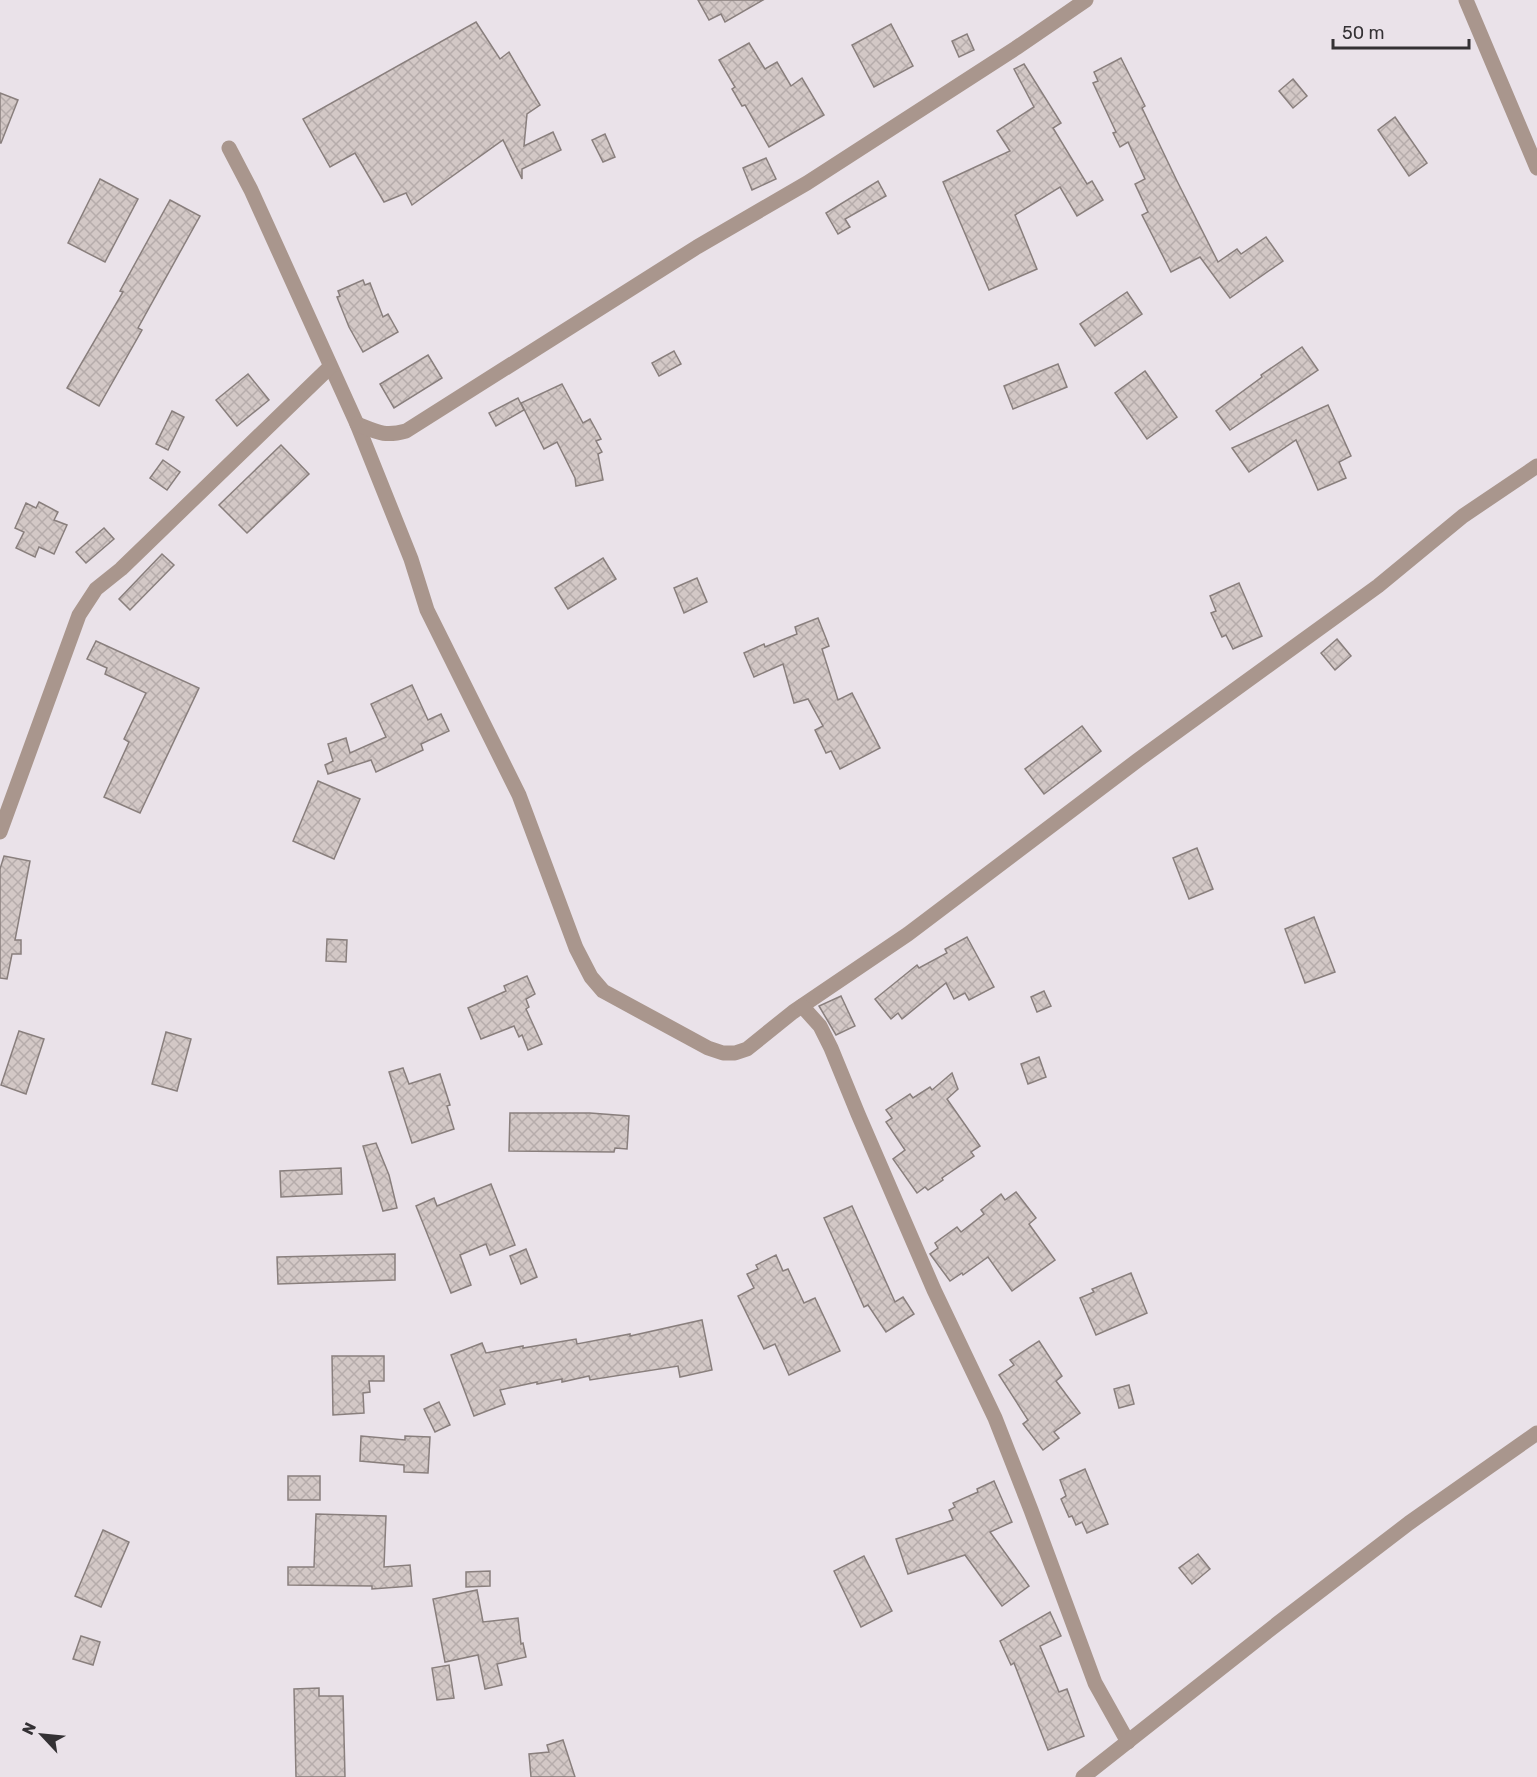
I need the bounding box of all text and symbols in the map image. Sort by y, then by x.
scale bar [1333,12,1470,50]
text: 50 m [1342,22,1385,44]
north arrow [12,1705,72,1765]
text: N [18,1719,40,1738]

